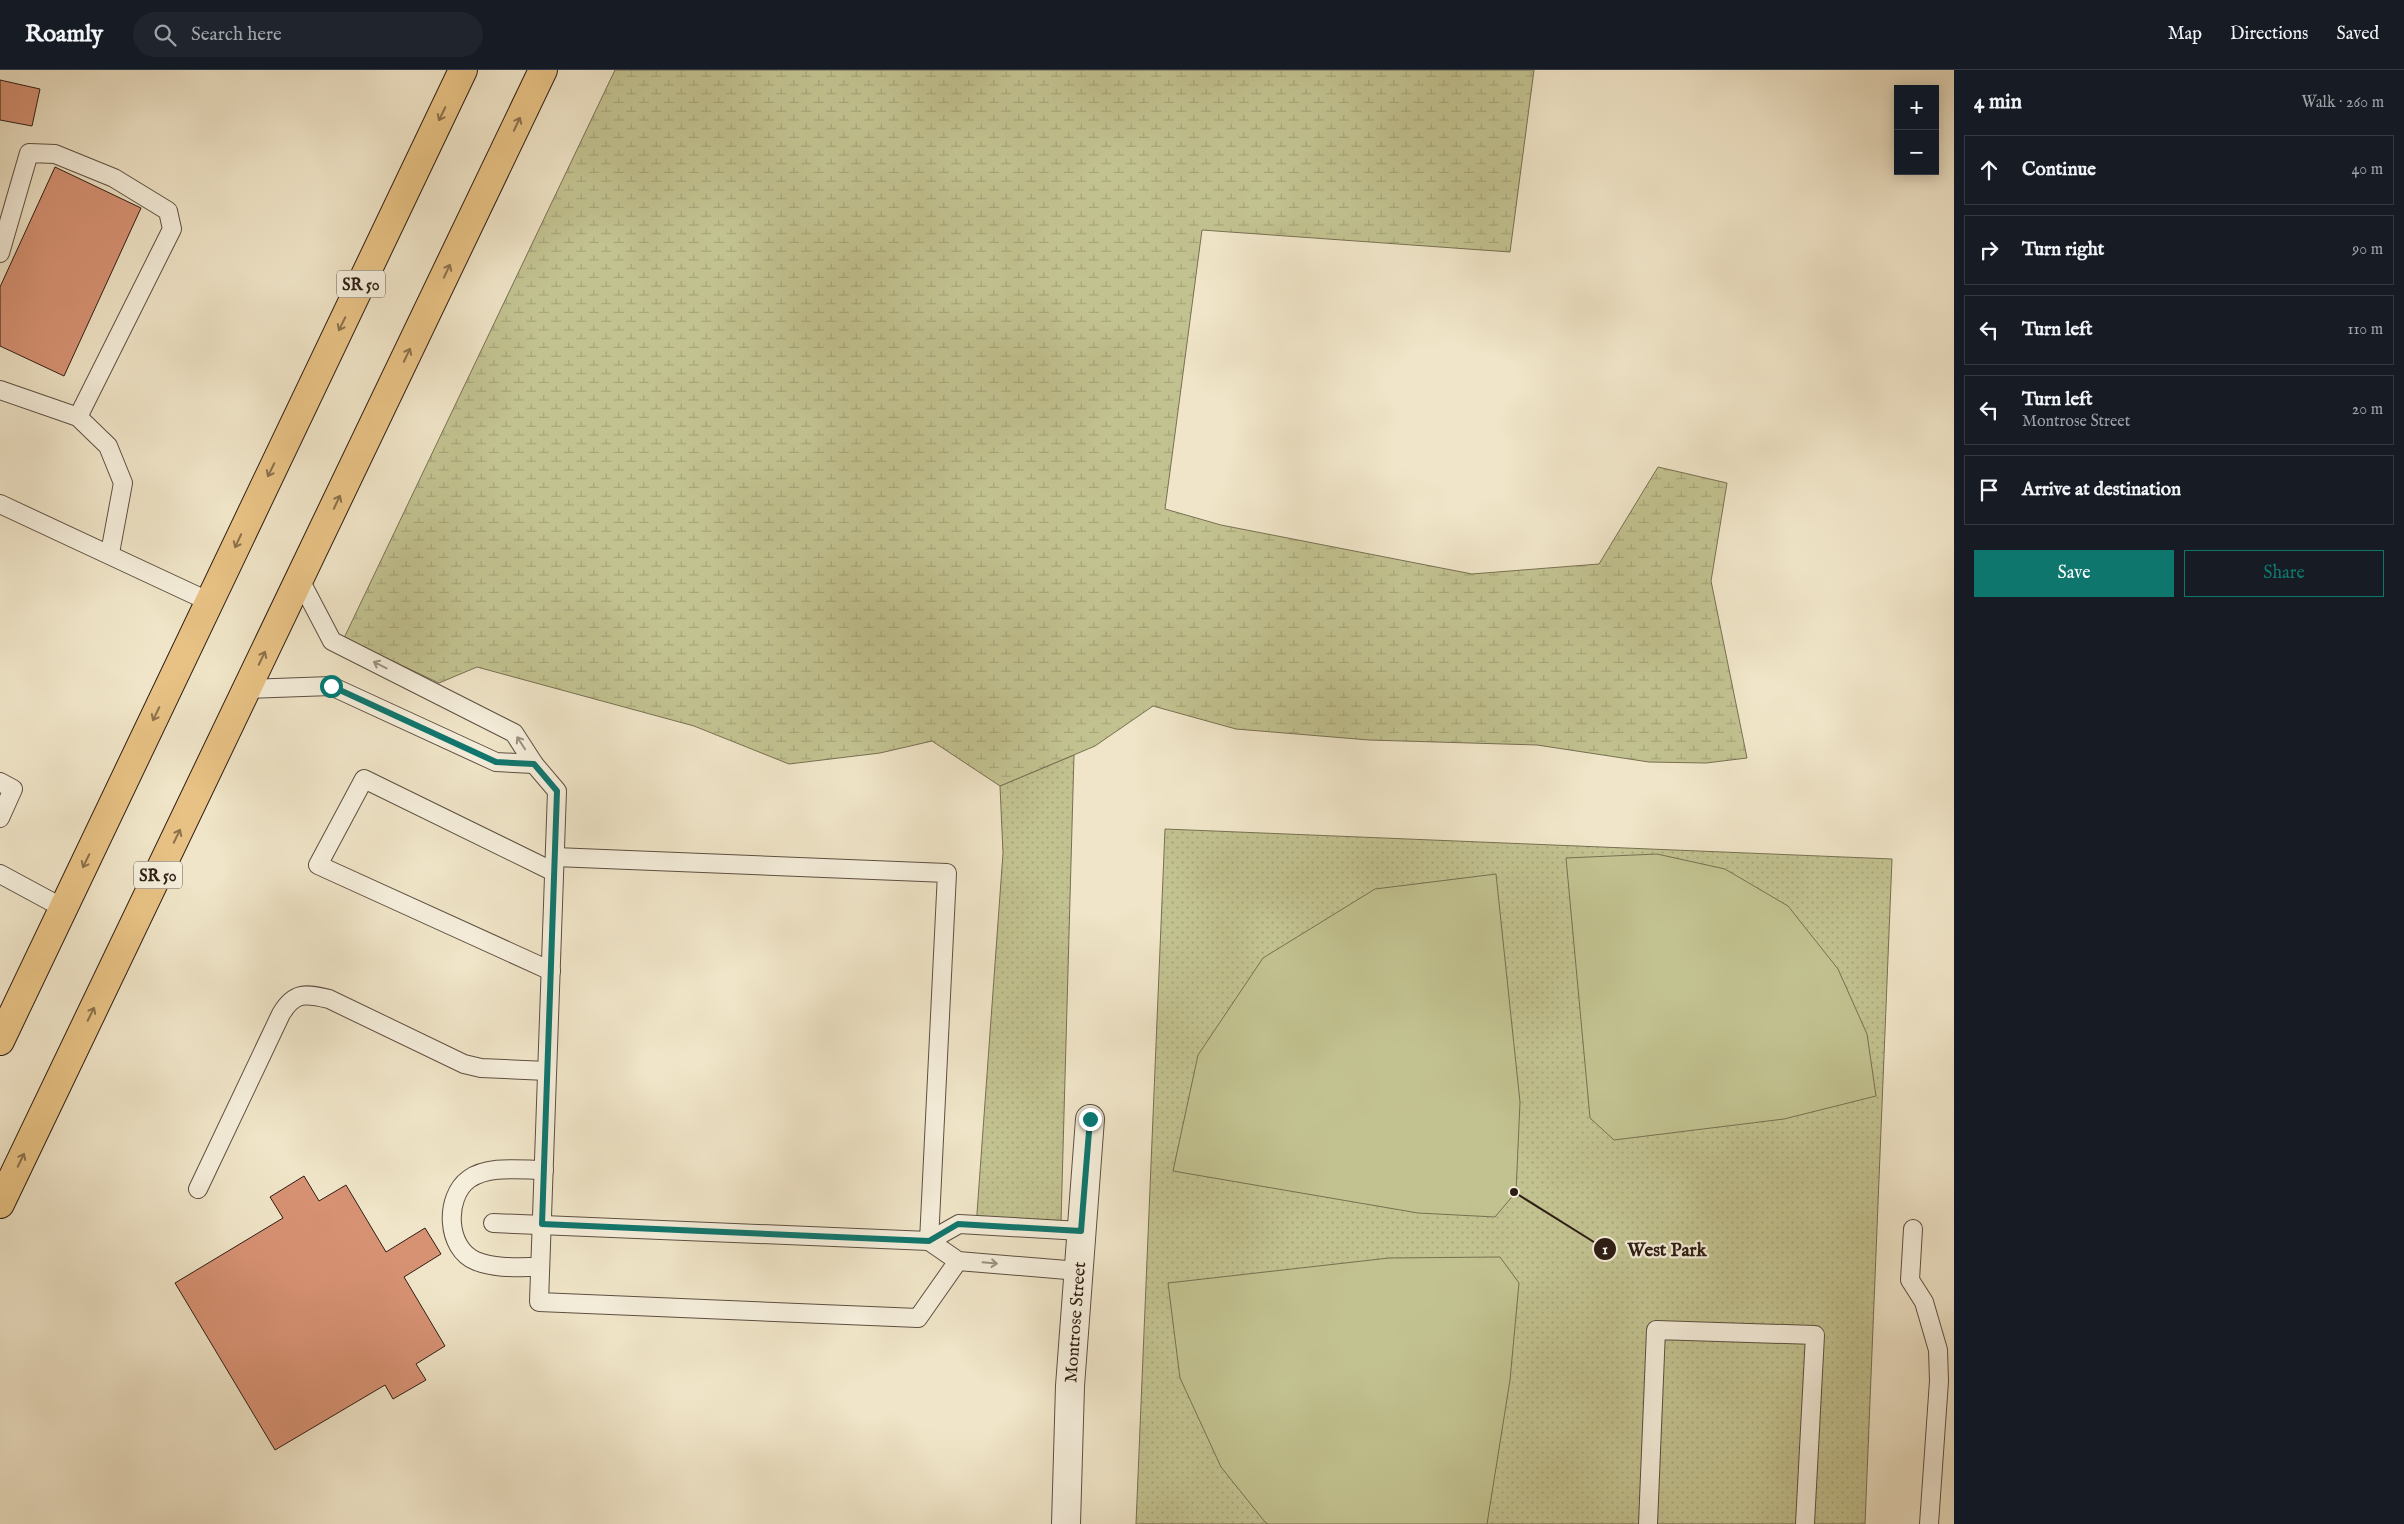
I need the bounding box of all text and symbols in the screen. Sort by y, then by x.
search box [133,12,483,57]
text: Roamly [25,19,103,50]
icon: search [151,21,179,49]
text: Search here [191,23,282,47]
text: Map [2168,23,2202,46]
text: Directions [2230,23,2308,46]
text: Saved [2336,23,2379,46]
map controls [1894,85,1939,175]
button: + [1894,85,1939,130]
text: 4 min [1974,89,2022,116]
text: Walk · 260 m [2301,93,2384,113]
one-way arrow [437,106,446,121]
one-way arrow [513,117,523,132]
button: − [1894,130,1939,175]
icon: ahead [1975,156,2003,184]
text: Continue [2022,158,2096,182]
text: 40 m [2351,160,2383,180]
icon: right [1975,236,2003,264]
text: Turn right [2022,238,2104,262]
text: 90 m [2352,240,2383,260]
one-way arrow [443,264,453,279]
road number: SR 50 [337,270,385,298]
one-way arrow [336,316,346,331]
icon: left [1975,316,2003,344]
text: Turn left [2022,318,2093,342]
text: 110 m [2347,320,2383,340]
one-way arrow [403,348,412,363]
text: Turn left [2022,388,2093,412]
icon: left [1975,396,2003,424]
text: 20 m [2352,400,2383,420]
text: Montrose Street [2022,412,2130,432]
one-way arrow [266,462,276,477]
icon: arrive [1975,476,2003,504]
text: Arrive at destination [2022,478,2181,502]
one-way arrow [333,495,343,510]
one-way arrow [233,534,243,549]
button: Save [1974,550,2174,597]
button: Share [2184,550,2384,597]
one-way arrow [258,651,268,666]
one-way arrow [373,660,388,669]
route start [320,675,343,698]
one-way arrow [151,706,160,721]
one-way arrow [515,737,525,751]
one-way arrow [173,829,182,844]
one-way arrow [81,853,90,868]
road number: SR 50 [134,862,182,888]
one-way arrow [87,1007,97,1022]
route end [1079,1108,1102,1131]
one-way arrow [17,1153,26,1168]
callout: West Park [1592,1232,1716,1266]
text: West Park [1626,1239,1708,1263]
text: 1 [1602,1240,1608,1259]
one-way arrow [981,1259,997,1268]
street label: Montrose Street [1060,1261,1092,1384]

